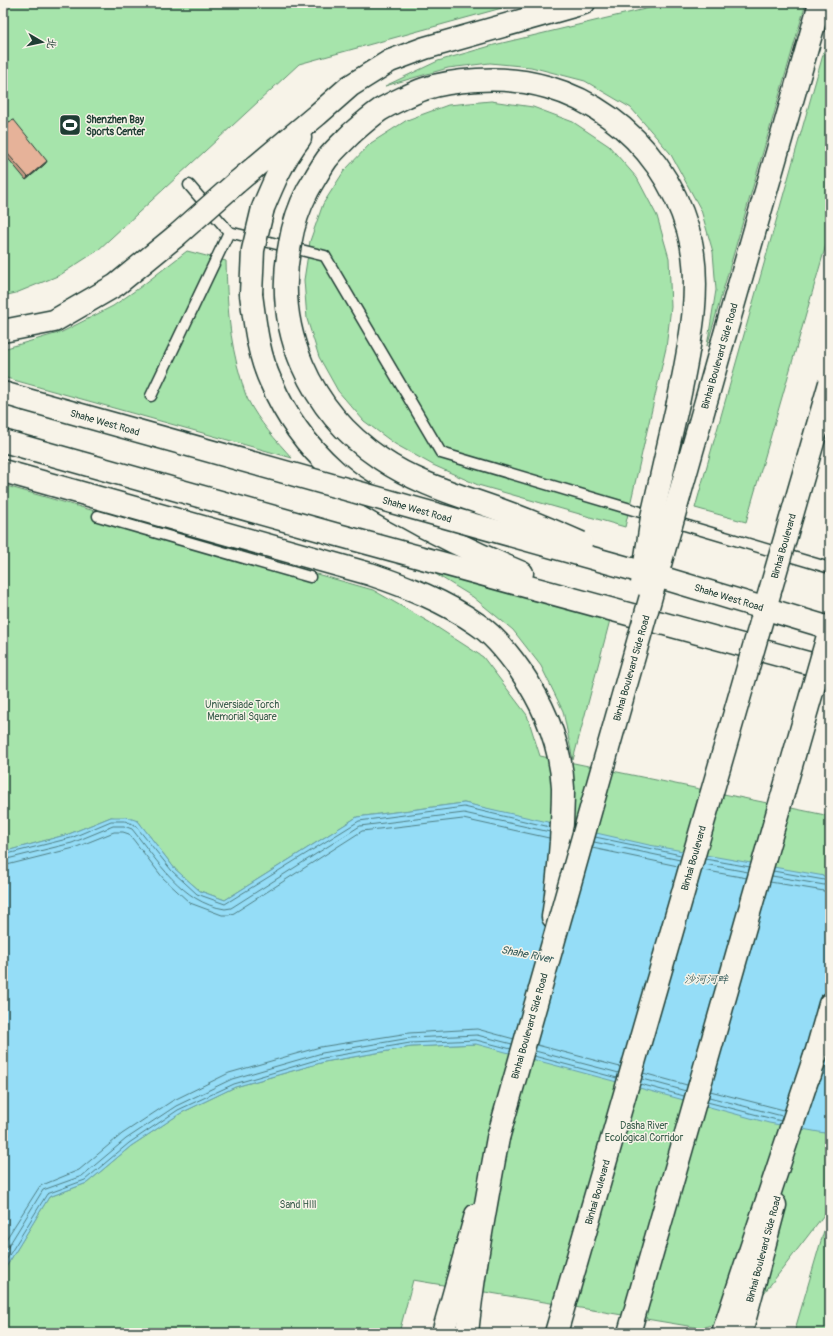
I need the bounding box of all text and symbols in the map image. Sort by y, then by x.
north arrow [22,22,62,62]
text: 北 [44,37,59,50]
sports icon: Shenzhen Bay Sports Center [57,112,83,138]
place label: Shenzhen Bay Sports Center [86,114,146,138]
street label: Binhai Boulevard Side Road [699,302,741,411]
street label: Shahe West Road [69,407,141,439]
street label: Shahe West Road [381,494,453,526]
street label: Binhai Boulevard [769,512,799,580]
street label: Shahe West Road [693,582,765,614]
street label: Binhai Boulevard Side Road [611,614,653,723]
park label: Universiade Torch Memorial Square [205,699,279,723]
street label: Binhai Boulevard [679,824,709,892]
water label: Shahe River [500,943,556,966]
street label: Binhai Boulevard Side Road [509,972,551,1081]
water label: 沙河河畔 [684,973,729,986]
park label: Dasha River Ecological Corridor [605,1120,684,1144]
street label: Binhai Boulevard [583,1158,613,1226]
street label: Binhai Boulevard Side Road [744,1195,784,1304]
park label: Sand HIll [280,1199,316,1211]

